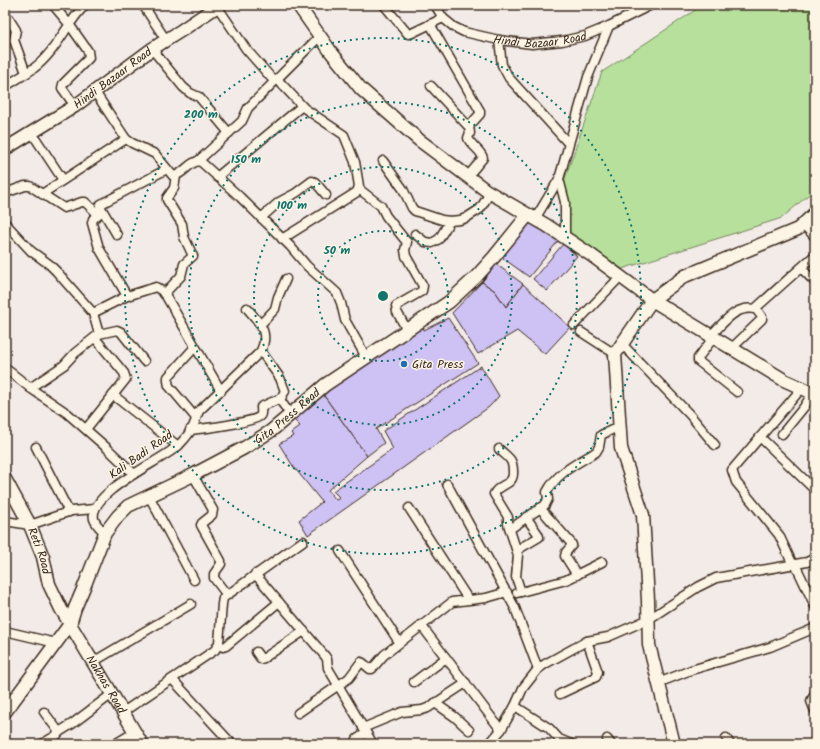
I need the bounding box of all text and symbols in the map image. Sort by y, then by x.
street label: Hindi Bazaar Road [492,26,589,53]
street label: Hindi Bazaar Road [69,42,157,114]
text: 200 m [184,105,218,124]
text: 150 m [231,150,261,169]
text: 100 m [277,196,307,215]
text: 50 m [323,241,351,260]
centre of rings [376,289,390,303]
place label: Gita Press [412,355,463,374]
marker: Gita Press [399,359,409,369]
street label: Gita Press Road [250,383,325,449]
street label: Kali Badi Road [105,425,178,484]
street label: Reti Road [22,524,56,577]
street label: Nakhas Road [81,651,132,718]

